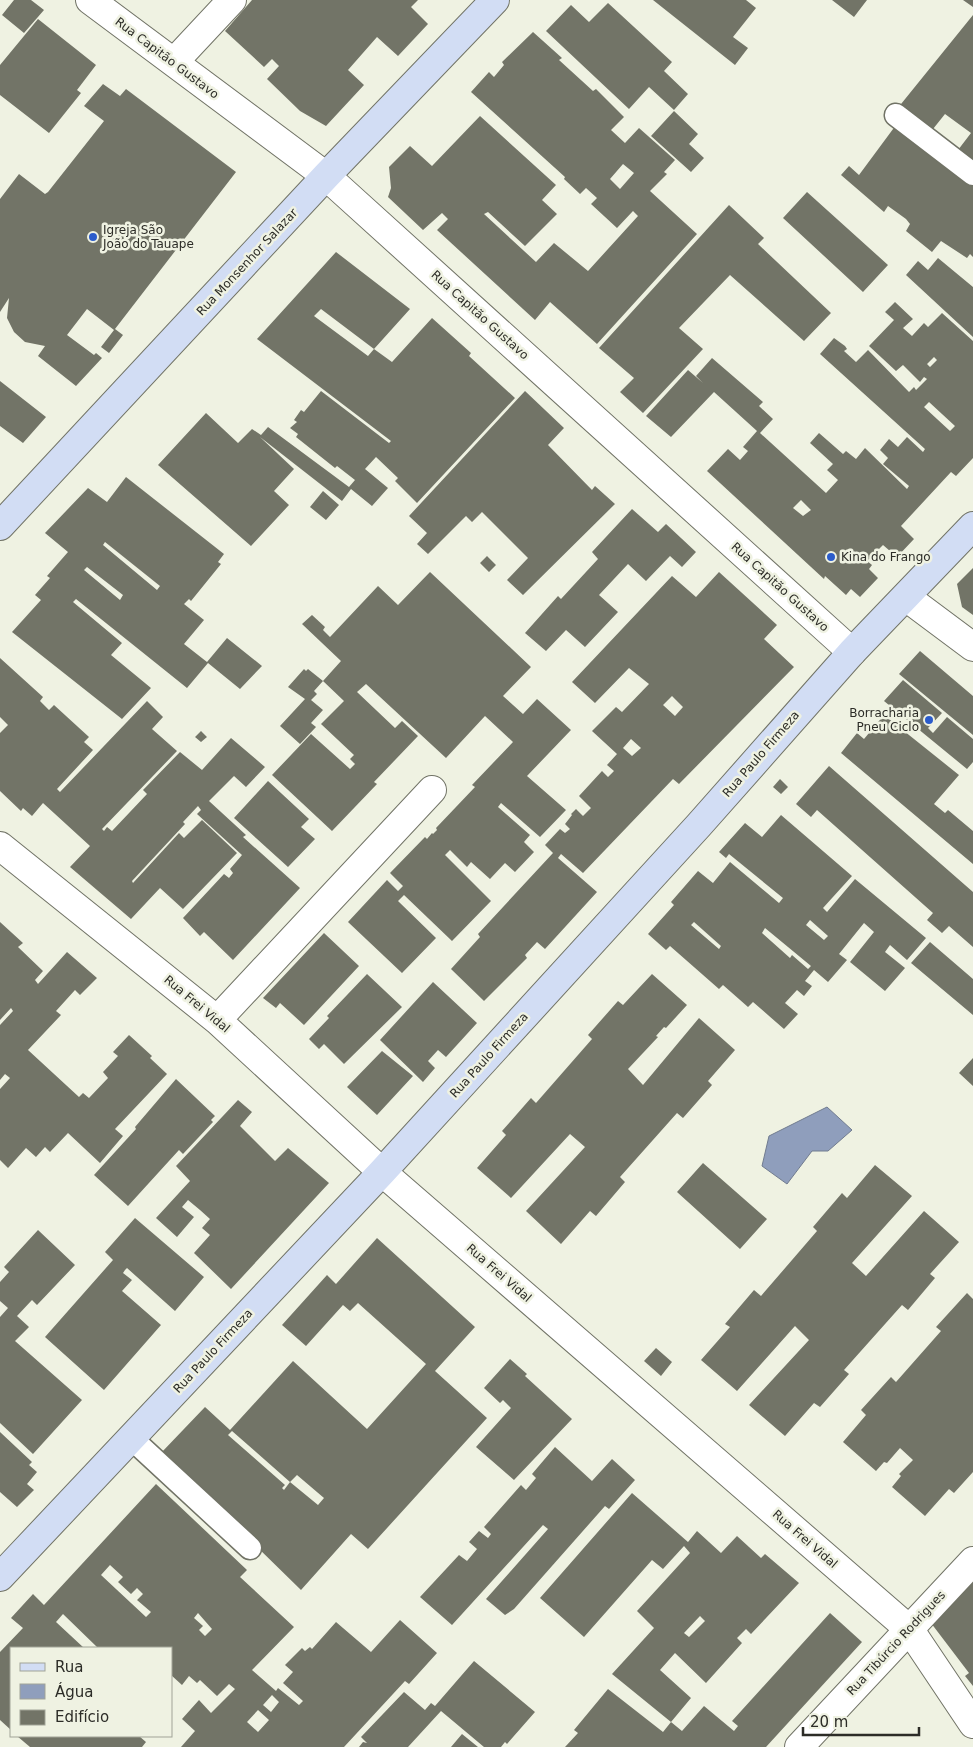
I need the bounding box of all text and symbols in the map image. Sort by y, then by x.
street label: Rua Capitão Gustavo [112,14,222,102]
street label: Rua Monsenhor Salazar [194,206,300,318]
place label: Igreja São João do Tauape [102,223,194,251]
marker: Igreja São João do Tauape [87,231,99,243]
street label: Rua Capitão Gustavo [428,268,532,362]
street label: Rua Capitão Gustavo [728,540,832,634]
place label: Kina do Frango [841,550,931,564]
marker: Kina do Frango [825,551,837,563]
place label: Borracharia Pneu Ciclo [849,706,919,734]
street label: Rua Paulo Firmeza [720,708,802,800]
marker: Borracharia Pneu Ciclo [923,714,935,726]
street label: Rua Frei Vidal [161,972,233,1036]
street label: Rua Paulo Firmeza [447,1010,531,1100]
street label: Rua Frei Vidal [464,1241,534,1305]
street label: Rua Paulo Firmeza [171,1306,255,1396]
street label: Rua Frei Vidal [770,1507,840,1571]
street label: Rua Tibúrcio Rodrigues [844,1588,948,1698]
legend [10,1647,172,1737]
text: Rua [55,1658,83,1676]
text: Água [55,1682,93,1701]
scale bar [803,1704,919,1736]
text: Edifício [55,1708,109,1726]
text: 20 m [810,1713,848,1731]

